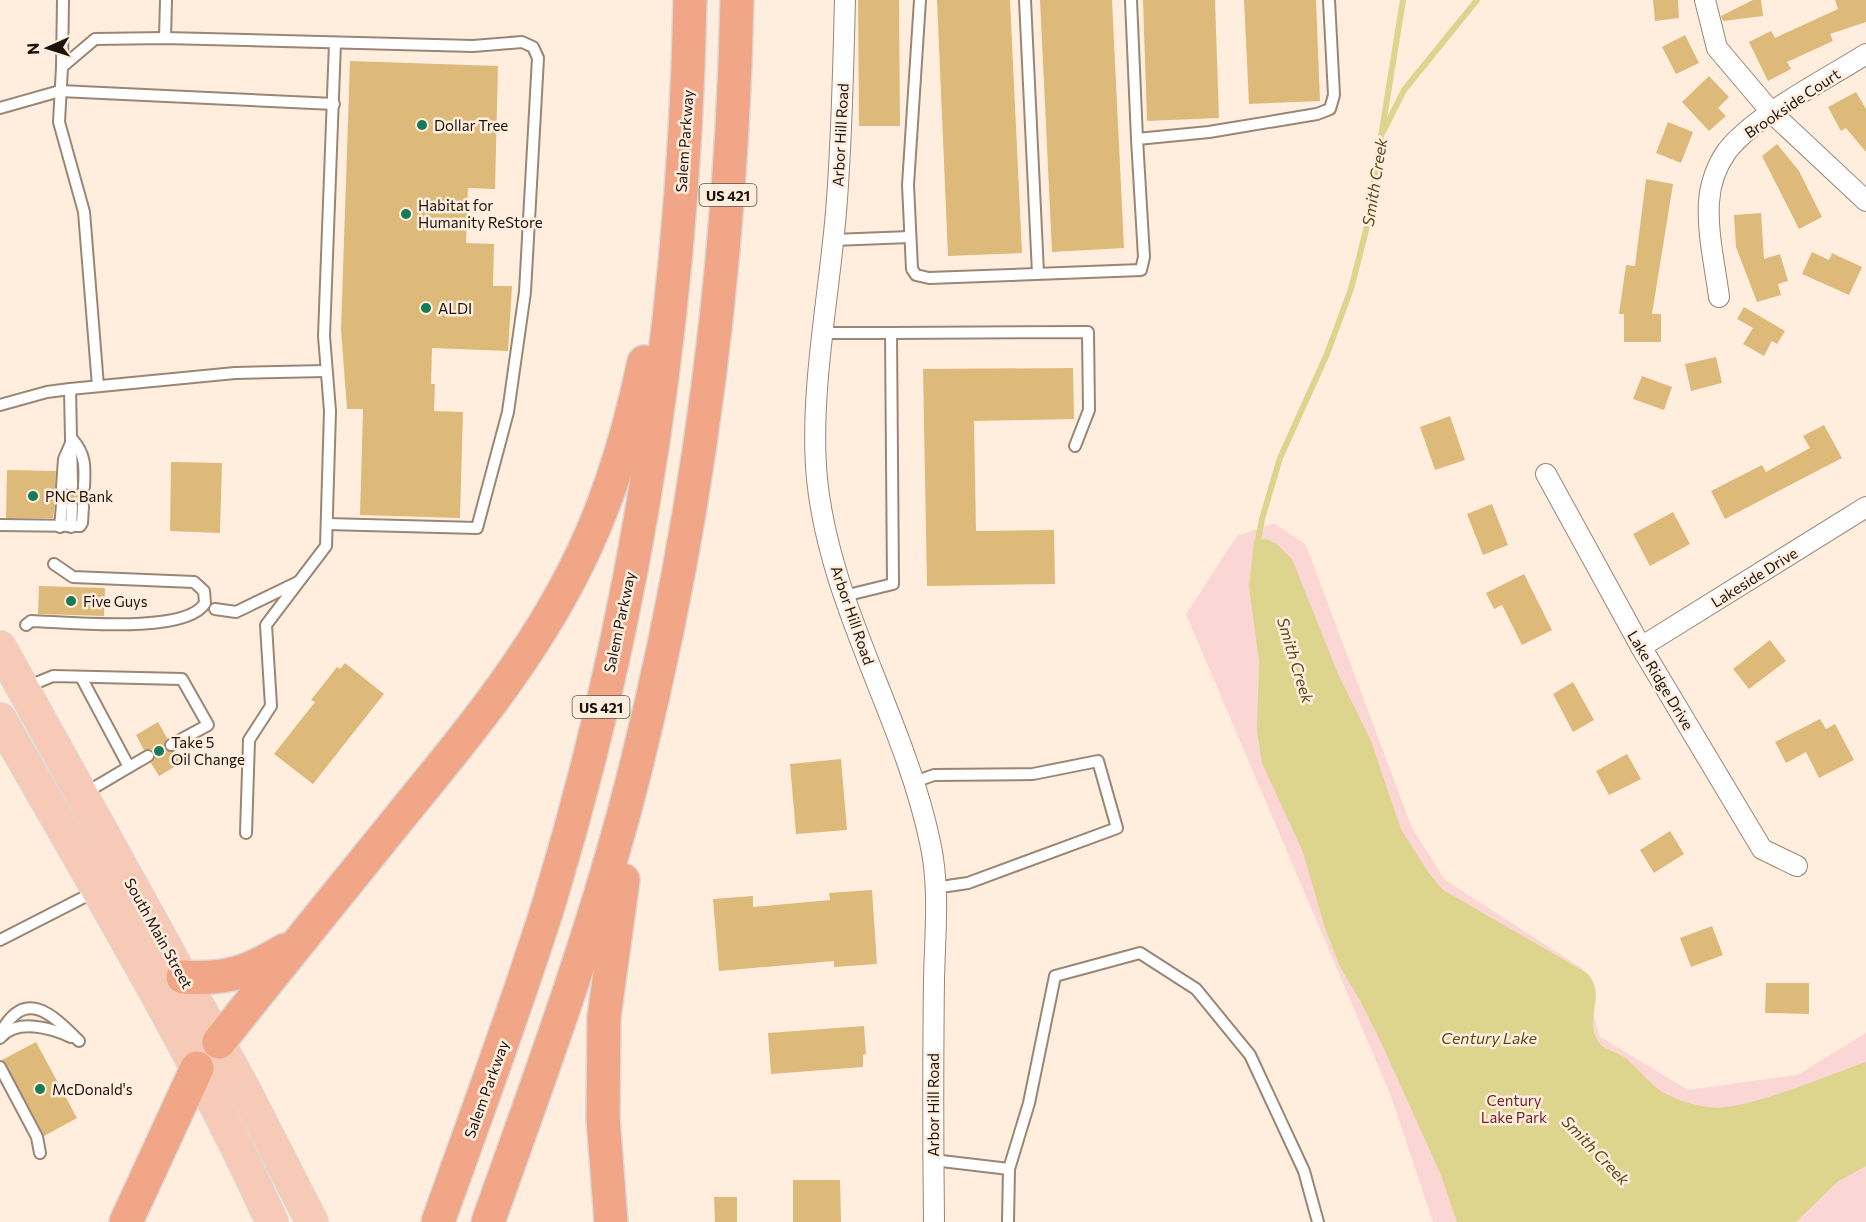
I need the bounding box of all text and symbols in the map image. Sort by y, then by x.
north arrow [18,18,78,78]
text: N [23,42,42,55]
street label: Brookside Court [1741,64,1843,142]
street label: Arbor Hill Road [828,83,852,187]
street label: Salem Parkway [671,89,697,193]
place label: Dollar Tree [434,116,508,134]
marker: Dollar Tree [415,118,429,132]
water label: Smith Creek [1358,136,1390,227]
road number: US 421 [700,184,756,206]
place label: Habitat for Humanity ReStore [418,196,543,231]
marker: Habitat for Humanity ReStore [399,207,413,221]
place label: ALDI [438,299,472,317]
marker: ALDI [419,301,433,315]
place label: PNC Bank [45,487,113,505]
marker: PNC Bank [26,489,40,503]
street label: Lakeside Drive [1707,543,1801,611]
street label: Arbor Hill Road [828,563,878,667]
street label: Salem Parkway [599,570,639,674]
place label: Five Guys [83,592,148,610]
marker: Five Guys [64,594,78,608]
water label: Smith Creek [1274,615,1318,706]
street label: Lake Ridge Drive [1624,627,1698,733]
road number: US 421 [572,696,630,718]
place label: Take 5 Oil Change [171,733,245,768]
marker: Take 5 Oil Change [152,744,166,758]
street label: South Main Street [121,875,197,991]
water label: Century Lake [1441,1028,1538,1047]
street label: Salem Parkway [460,1037,512,1140]
street label: Arbor Hill Road [924,1053,942,1157]
place label: McDonald's [52,1080,133,1098]
marker: McDonald's [33,1082,47,1096]
park label: Century Lake Park [1481,1091,1547,1126]
water label: Smith Creek [1558,1111,1634,1189]

